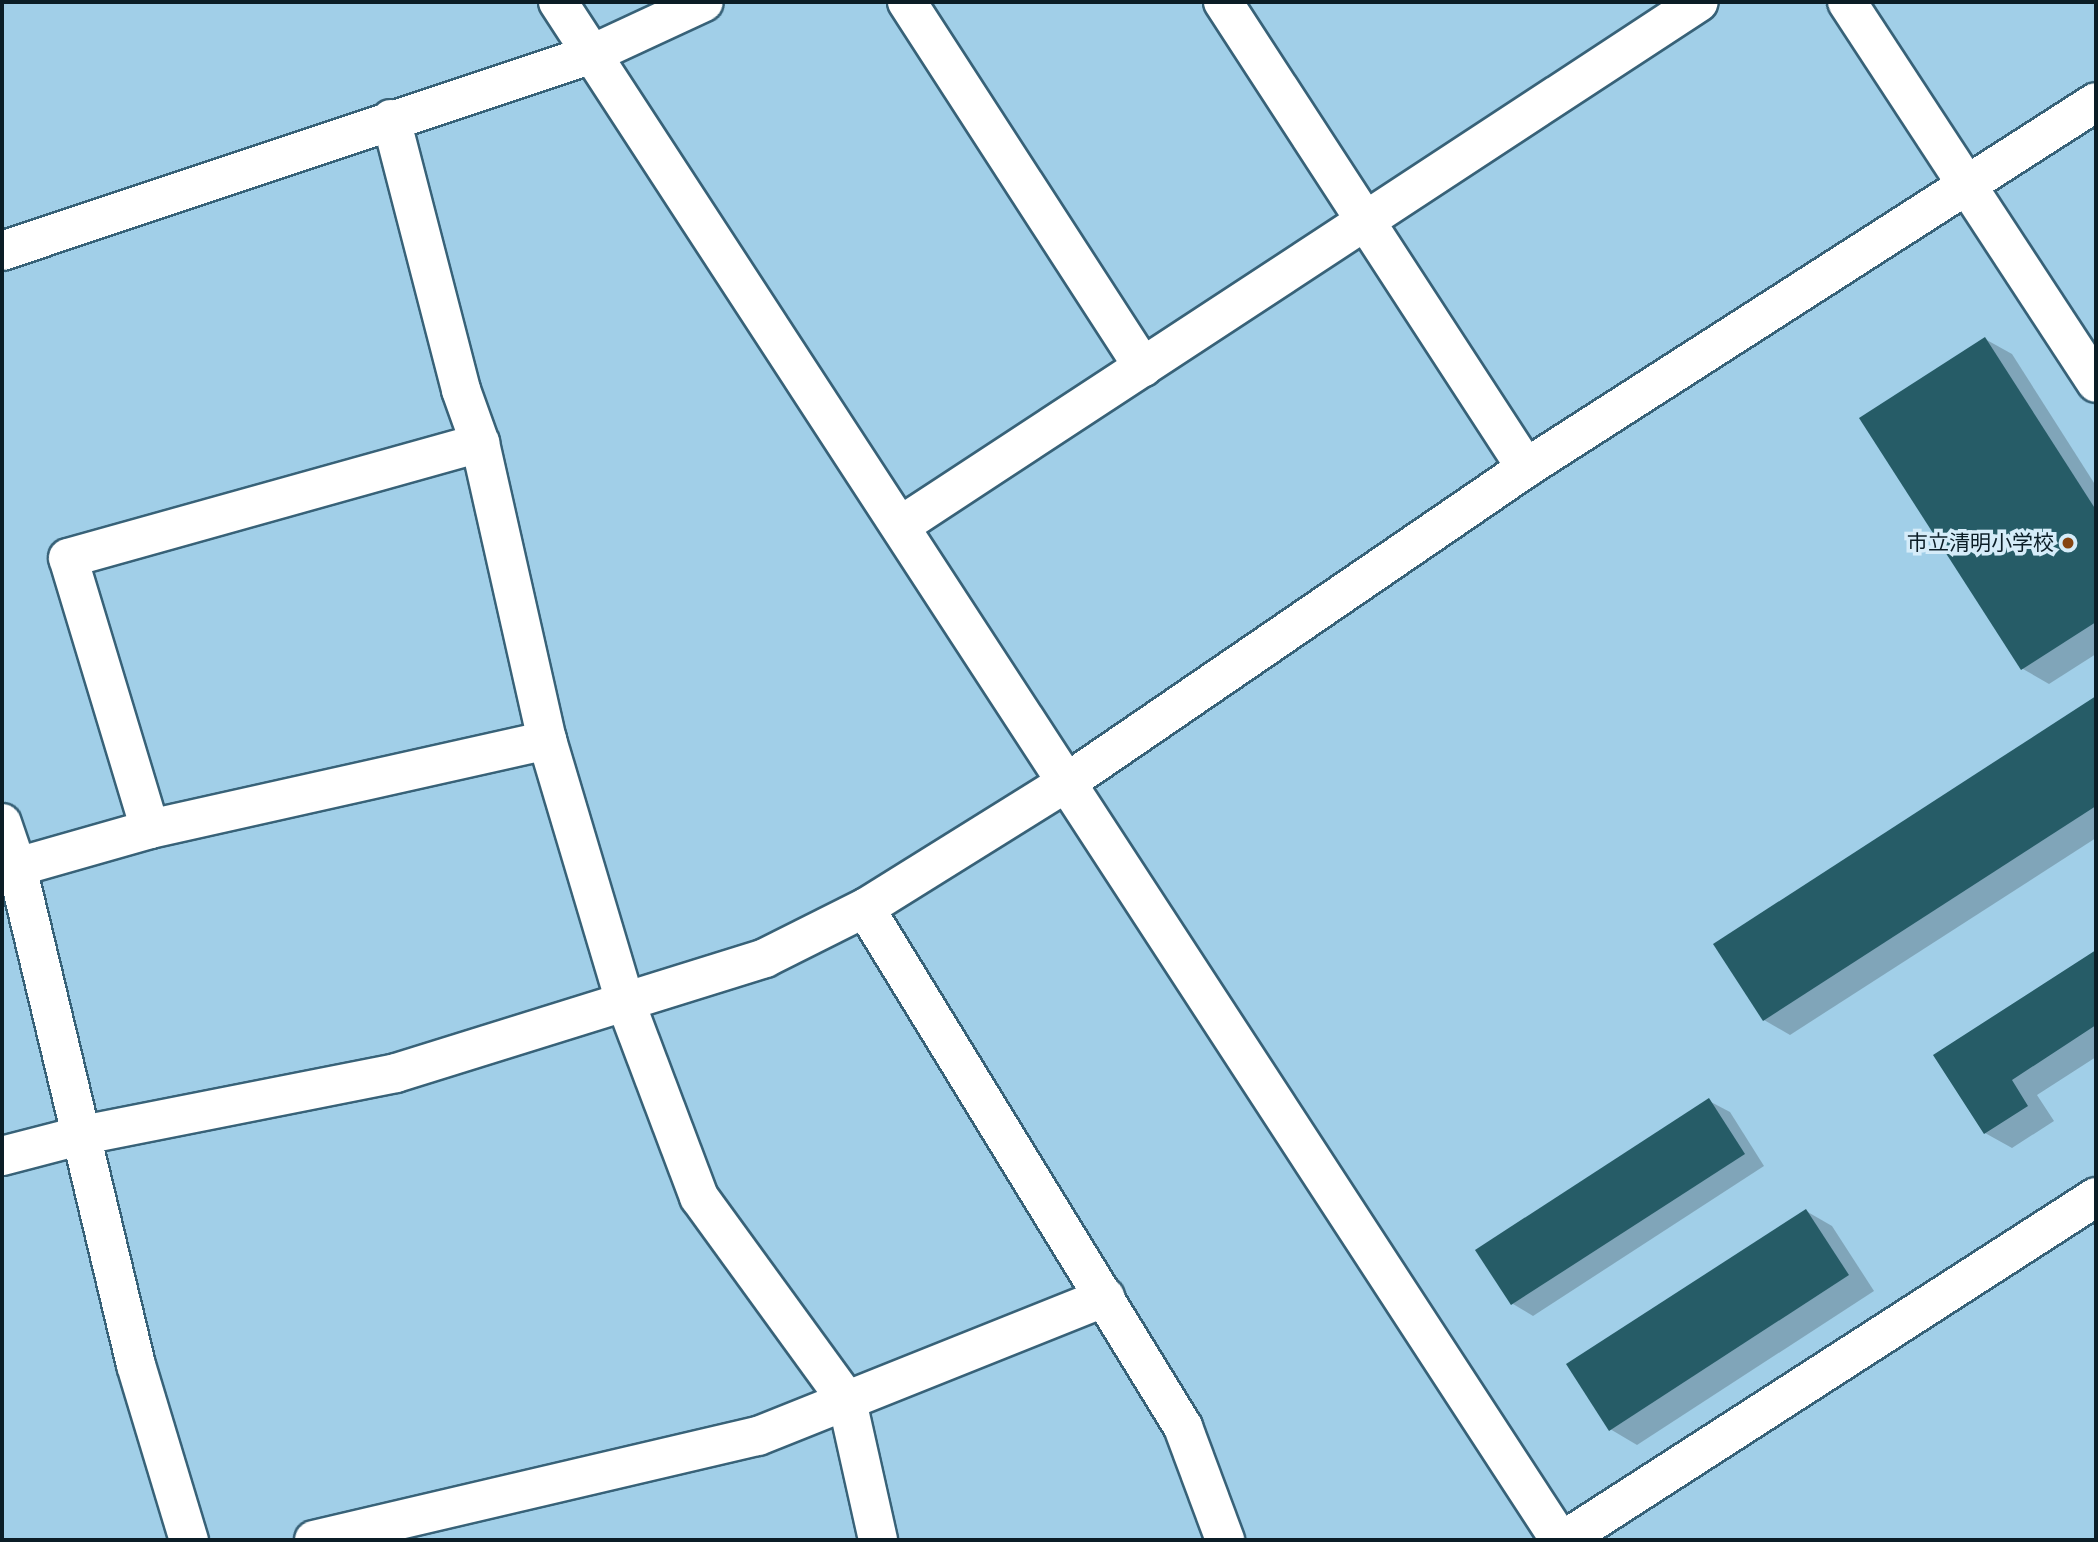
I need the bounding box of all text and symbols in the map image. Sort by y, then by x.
place label: 市立清明小学校 [1907,530,2054,556]
marker: 市立清明小学校 [2060,535,2076,551]

